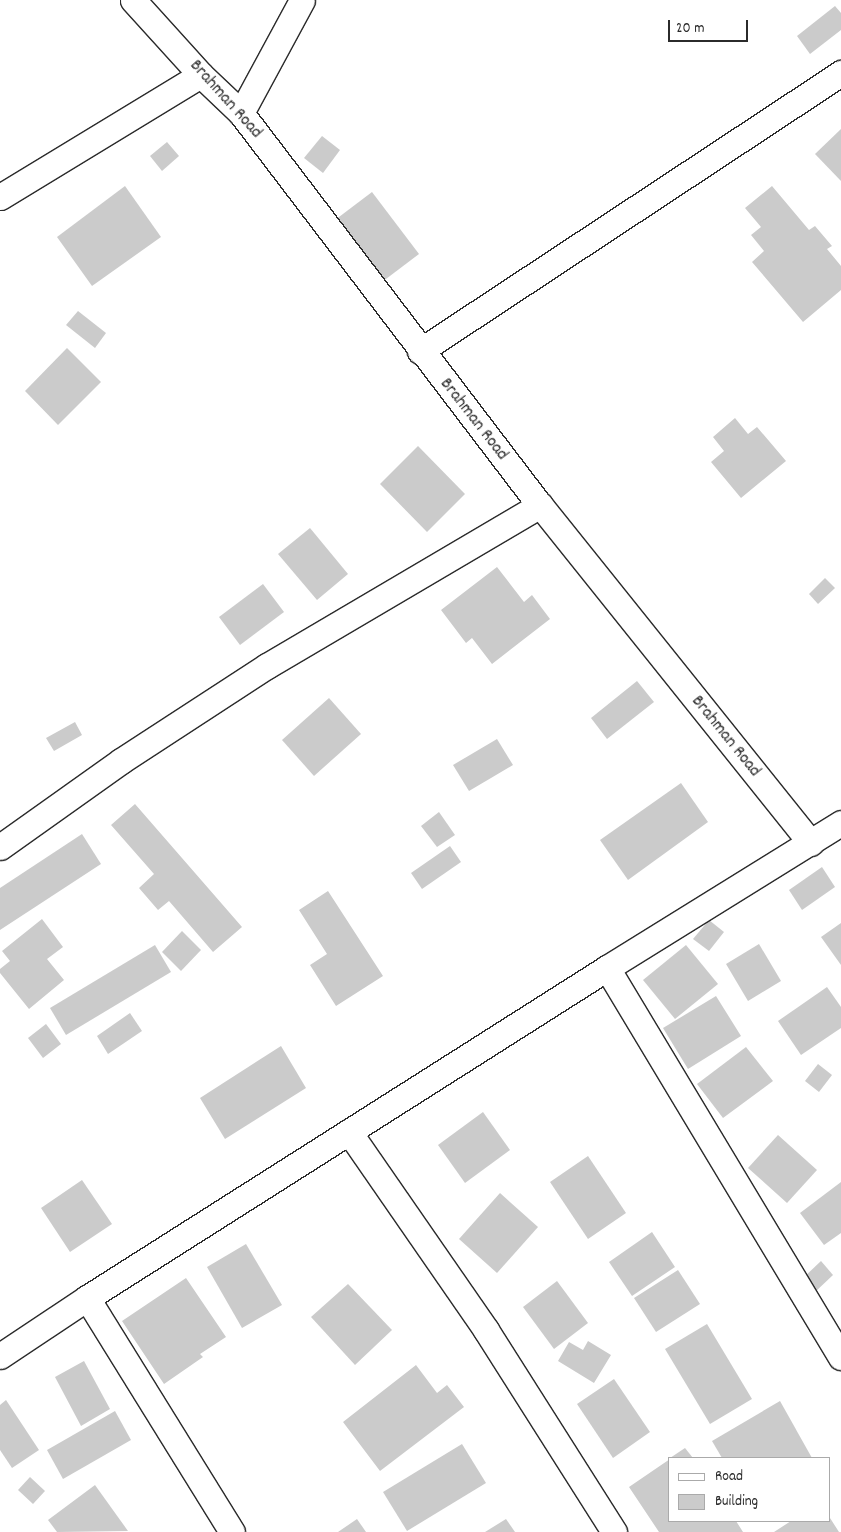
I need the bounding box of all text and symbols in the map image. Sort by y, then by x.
scale bar [671,10,751,42]
text: 20 m [676,18,704,40]
street label: Brahman Road [184,56,266,144]
street label: Brahman Road [434,374,512,466]
street label: Brahman Road [686,692,764,782]
legend [668,1457,831,1522]
text: Road [715,1466,743,1488]
text: Building [715,1491,758,1513]

